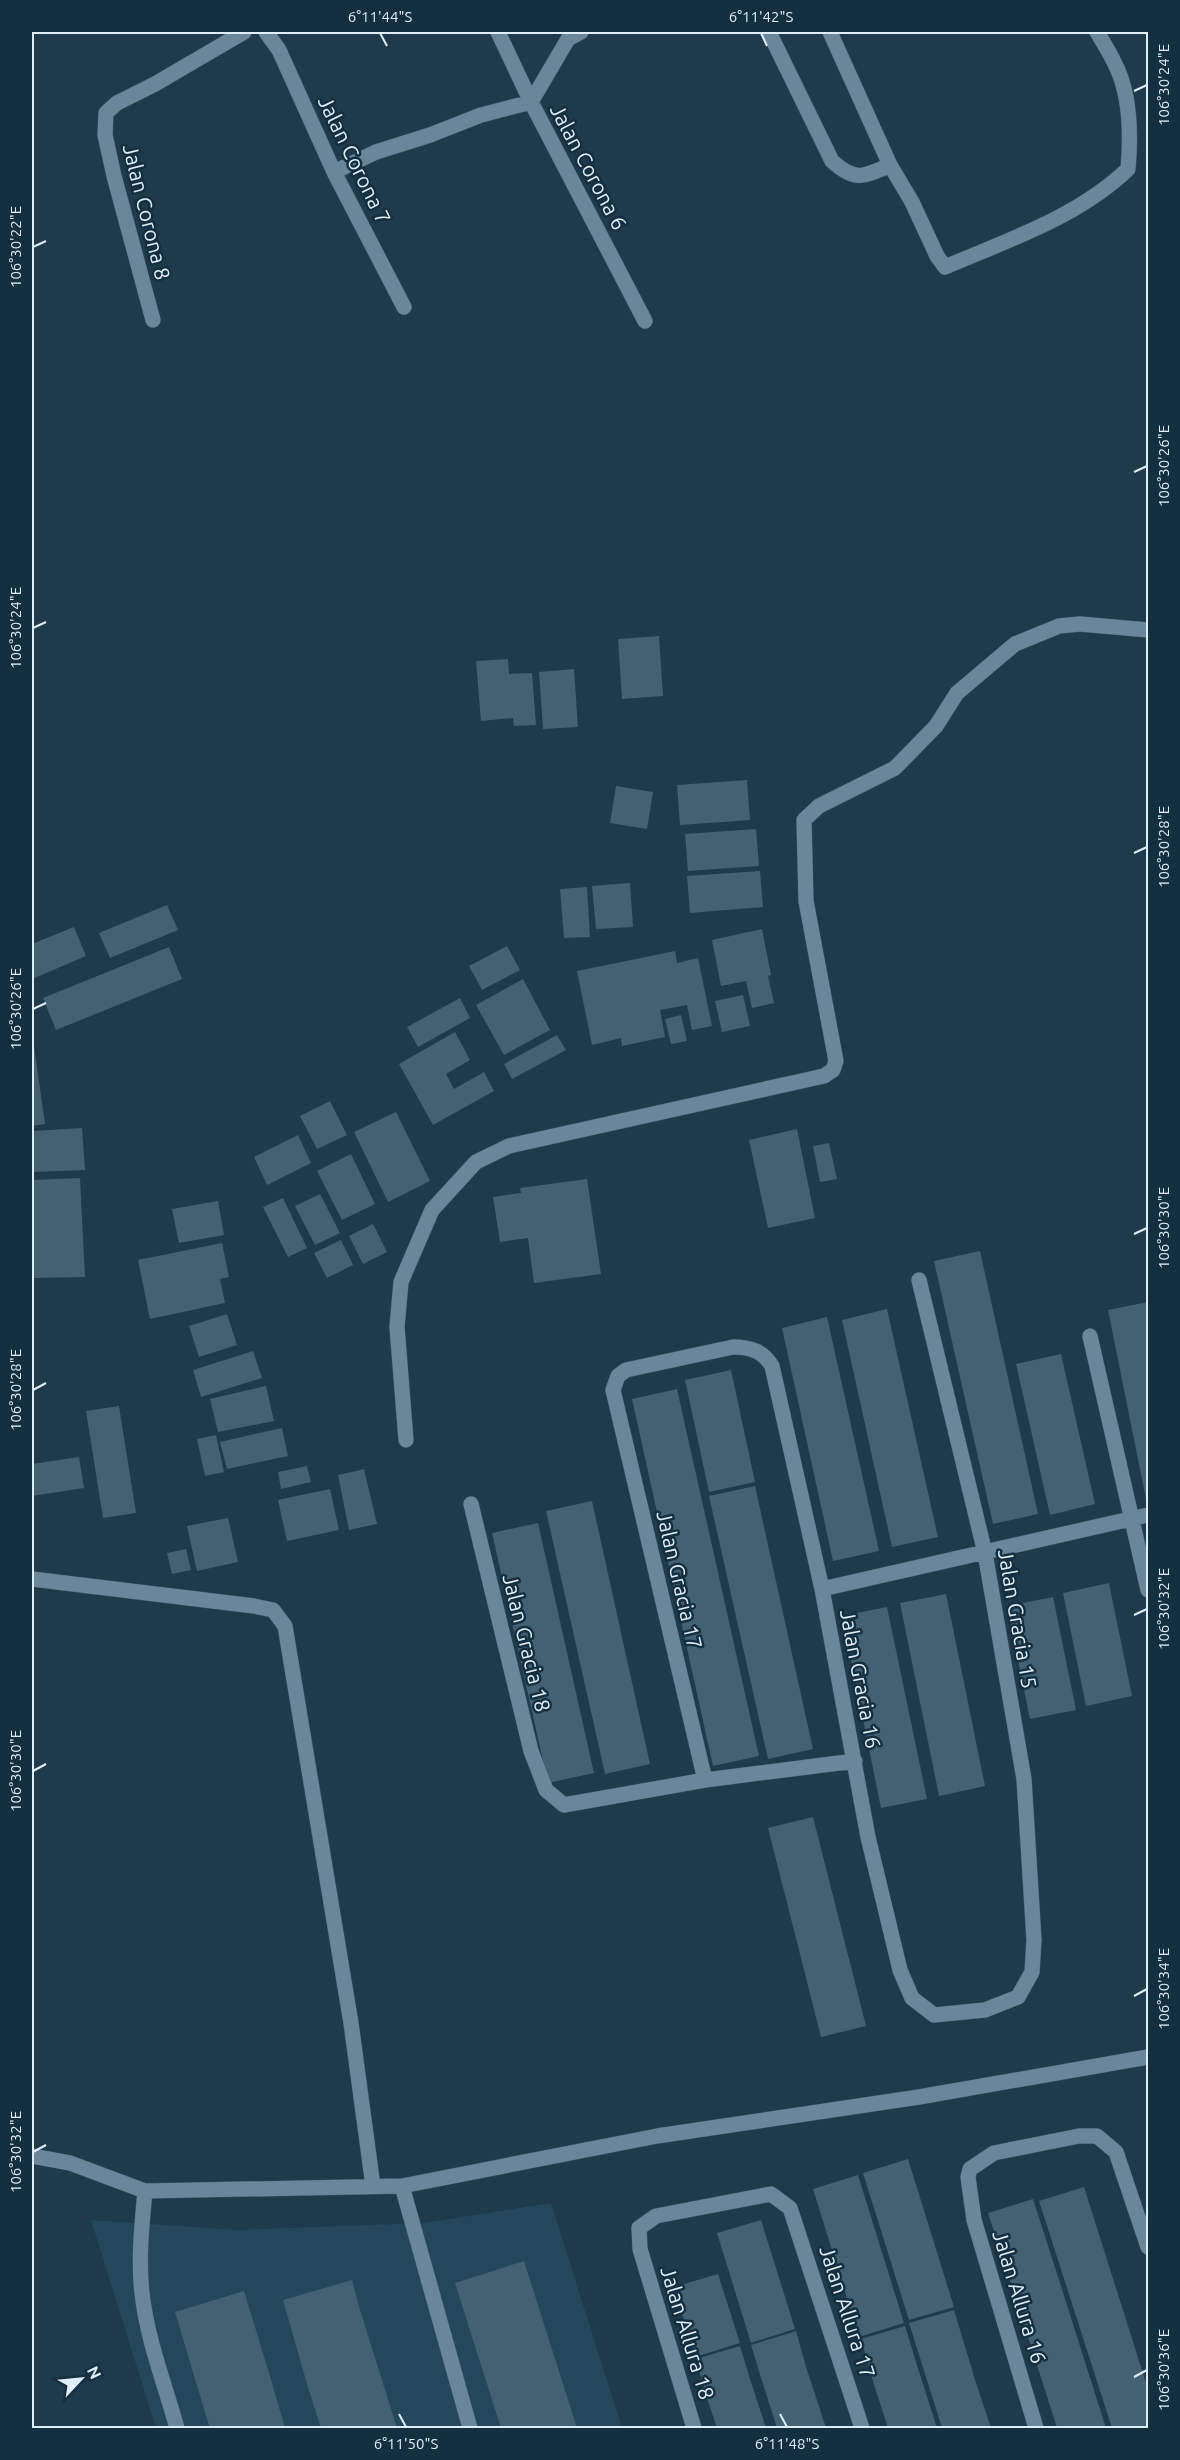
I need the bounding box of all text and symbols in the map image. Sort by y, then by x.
text: 6°11'44"S [348,8,412,25]
text: 6°11'42"S [729,8,793,25]
text: 106°30'24"E [1155,44,1172,126]
street label: Jalan Corona 7 [314,92,396,227]
street label: Jalan Corona 6 [546,100,632,234]
street label: Jalan Corona 8 [119,141,175,282]
text: 106°30'22"E [7,206,24,288]
text: 106°30'26"E [1155,425,1172,507]
text: 106°30'24"E [7,587,24,669]
text: 106°30'28"E [1155,806,1172,888]
text: 106°30'26"E [7,968,24,1050]
text: 106°30'30"E [1155,1187,1172,1269]
text: 106°30'28"E [7,1349,24,1431]
street label: Jalan Gracia 17 [652,1508,708,1651]
street label: Jalan Gracia 15 [994,1547,1042,1690]
text: 106°30'32"E [1155,1568,1172,1650]
street label: Jalan Gracia 18 [498,1571,556,1714]
street label: Jalan Gracia 16 [836,1607,886,1750]
text: 106°30'30"E [7,1730,24,1812]
text: 106°30'34"E [1155,1948,1172,2030]
text: 106°30'32"E [7,2111,24,2193]
street label: Jalan Allura 16 [988,2227,1052,2366]
street label: Jalan Allura 17 [815,2242,881,2381]
street label: Jalan Allura 18 [656,2263,720,2402]
text: 106°30'36"E [1155,2329,1172,2411]
north arrow [51,2349,111,2409]
text: N [84,2363,105,2382]
text: 6°11'50"S [374,2435,438,2452]
text: 6°11'48"S [755,2435,819,2452]

